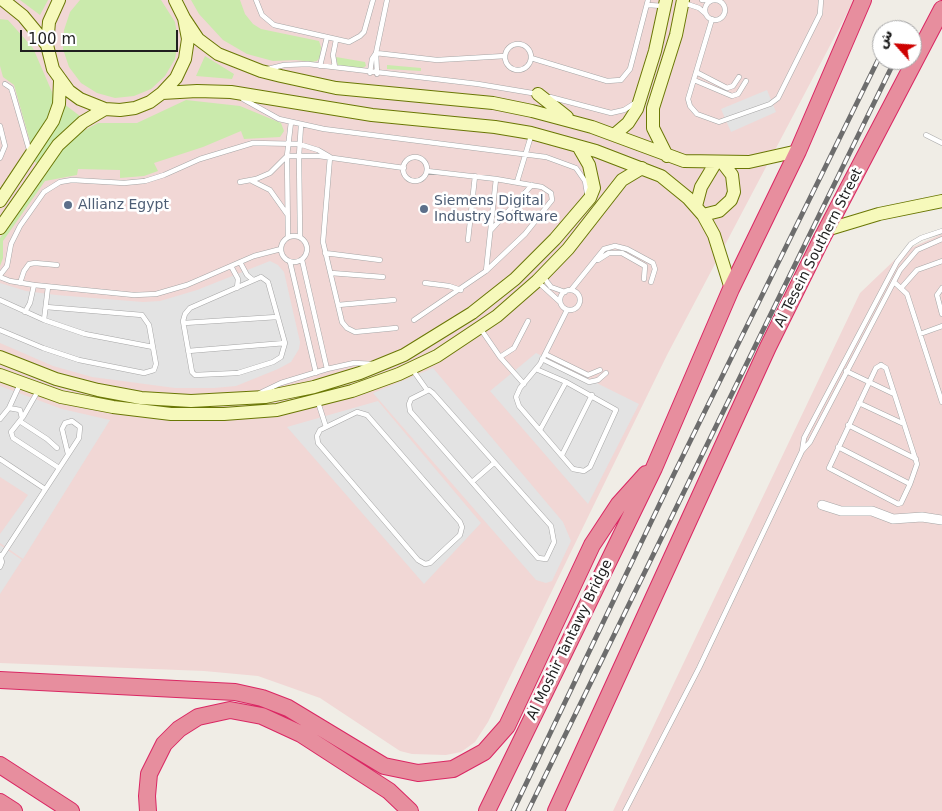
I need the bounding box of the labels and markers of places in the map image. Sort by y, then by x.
place label: Siemens Digital Industry Software [434,193,558,226]
place label: Allianz Egypt [78,197,169,213]
marker: Allianz Egypt [62,199,74,211]
marker: Siemens Digital Industry Software [418,203,430,215]

